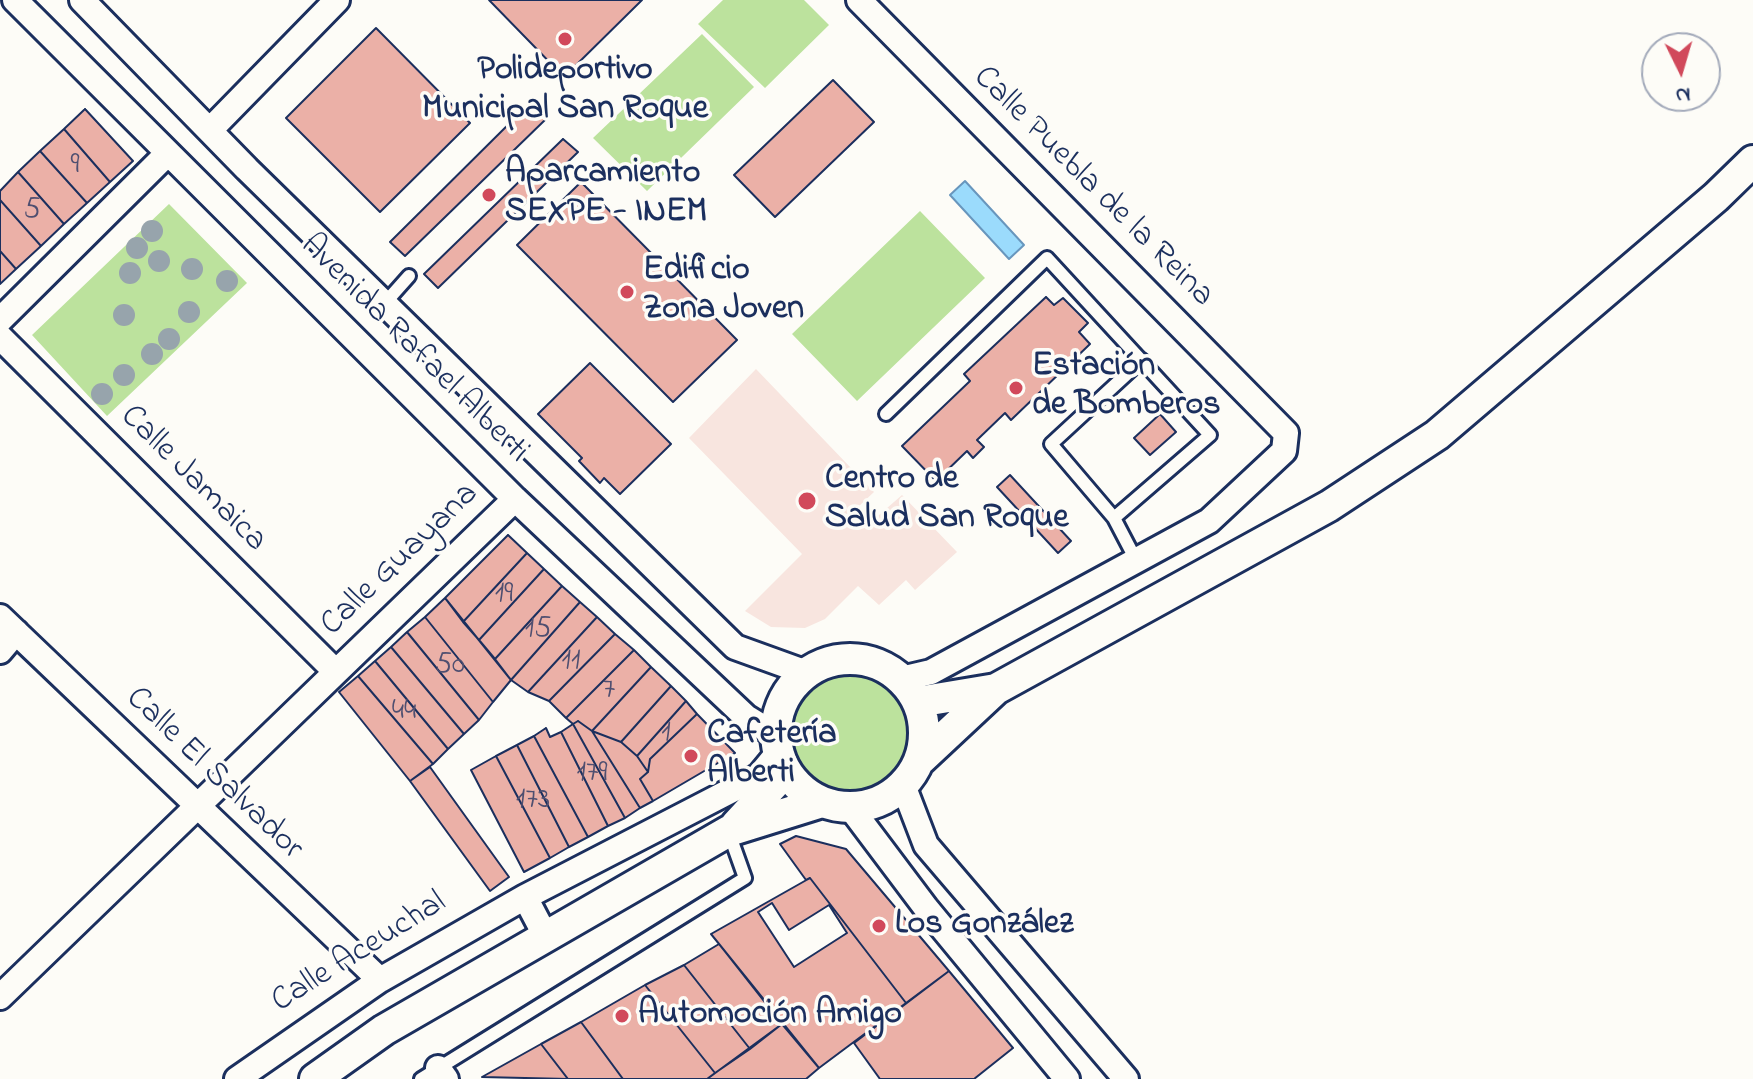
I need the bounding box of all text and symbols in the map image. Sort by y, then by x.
marker: Polideportivo Municipal San Roque [556,30,574,48]
north arrow [1641,32,1721,112]
place label: Polideportivo Municipal San Roque [422,52,708,132]
street label: Calle Puebla de la Reina [963,59,1221,317]
text: N [1674,77,1692,111]
house number: 9 [70,149,80,185]
place label: Aparcamiento SEXPE - INEM [505,155,707,234]
marker: Aparcamiento SEXPE - INEM [480,186,498,204]
house number: 5 [23,194,41,230]
street label: Avenida Rafael Alberti [290,227,536,473]
place label: Edificio Zona Joven [643,252,804,332]
marker: Edificio Zona Joven [618,283,636,301]
place label: Estación de Bomberos [1032,348,1220,428]
marker: Estación de Bomberos [1007,379,1025,397]
street label: Calle Jamaica [110,398,274,562]
place label: Centro de Salud San Roque [825,461,1069,540]
street label: Calle Guayana [314,476,488,646]
marker: Centro de Salud San Roque [796,490,818,512]
house number: 19 [495,578,513,614]
house number: 15 [525,613,551,649]
house number: 11 [561,645,581,681]
house number: 50 [435,649,465,685]
house number: 7 [603,674,615,710]
street label: Calle El Salvador [115,680,311,870]
house number: 44 [392,695,416,731]
place label: Cafetería Alberti [707,716,837,796]
house number: 1 [661,717,671,753]
marker: Cafetería Alberti [682,747,700,765]
house number: 179 [577,757,607,793]
house number: 173 [516,784,550,820]
street label: Calle Aceuchal [265,884,455,1024]
place label: Los González [895,906,1073,946]
marker: Los González [870,917,888,935]
place label: Automoción Amigo [638,996,902,1036]
marker: Automoción Amigo [613,1007,631,1025]

